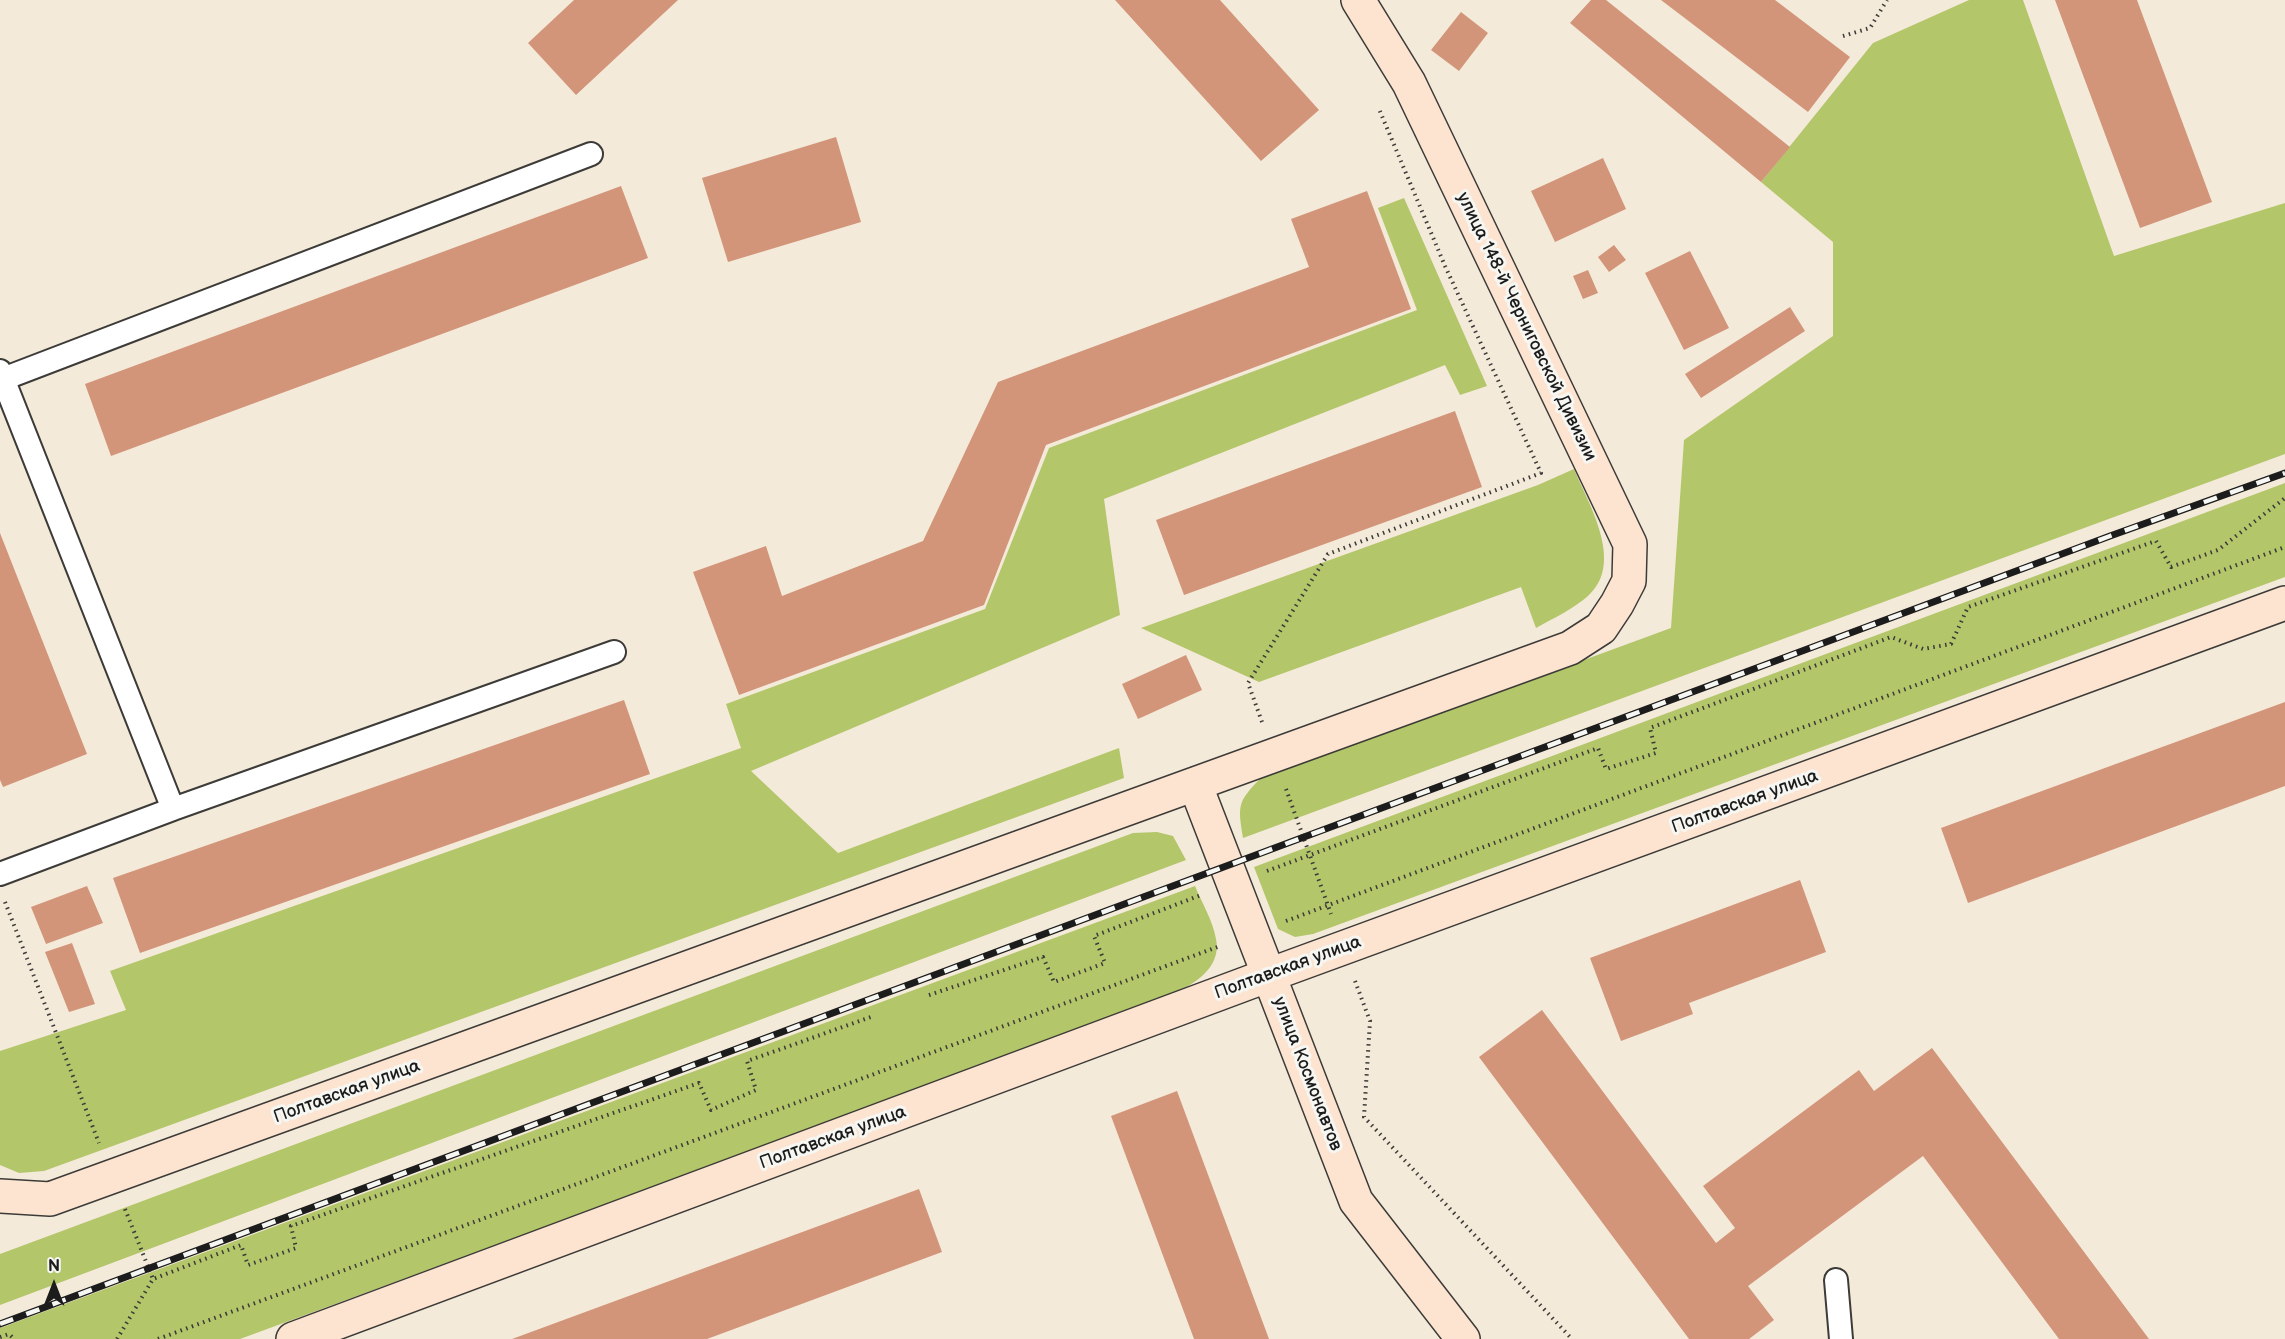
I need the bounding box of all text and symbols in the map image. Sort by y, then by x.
street label: улица 148-й Черниговской Дивизии [1451,189,1601,465]
street label: Полтавская улица [1669,765,1821,839]
street label: Полтавская улица [1212,931,1364,1005]
street label: улица Космонавтов [1268,994,1346,1154]
street label: Полтавская улица [271,1055,423,1129]
street label: Полтавская улица [757,1101,909,1175]
north arrow [24,1255,84,1315]
text: N [48,1257,60,1276]

